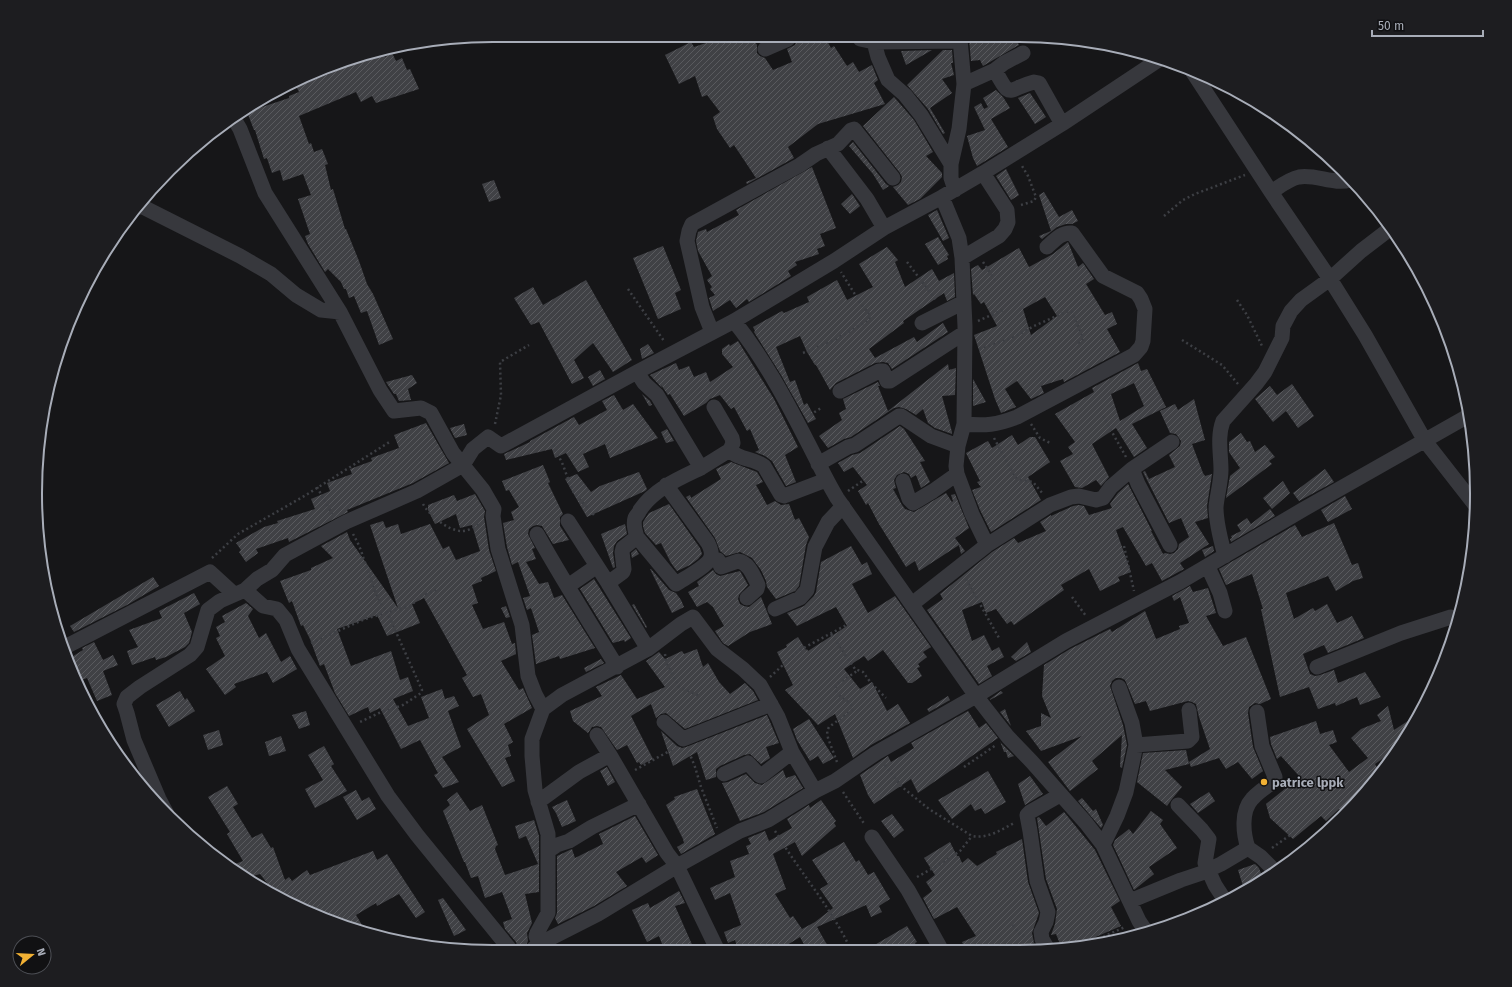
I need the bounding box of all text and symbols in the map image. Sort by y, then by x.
scale bar [1372,12,1483,38]
text: 50 m [1378,19,1404,33]
place label: patrice lppk [1272,775,1344,790]
marker: patrice lppk [1259,777,1269,787]
north arrow [12,935,52,975]
text: N [34,947,48,958]

